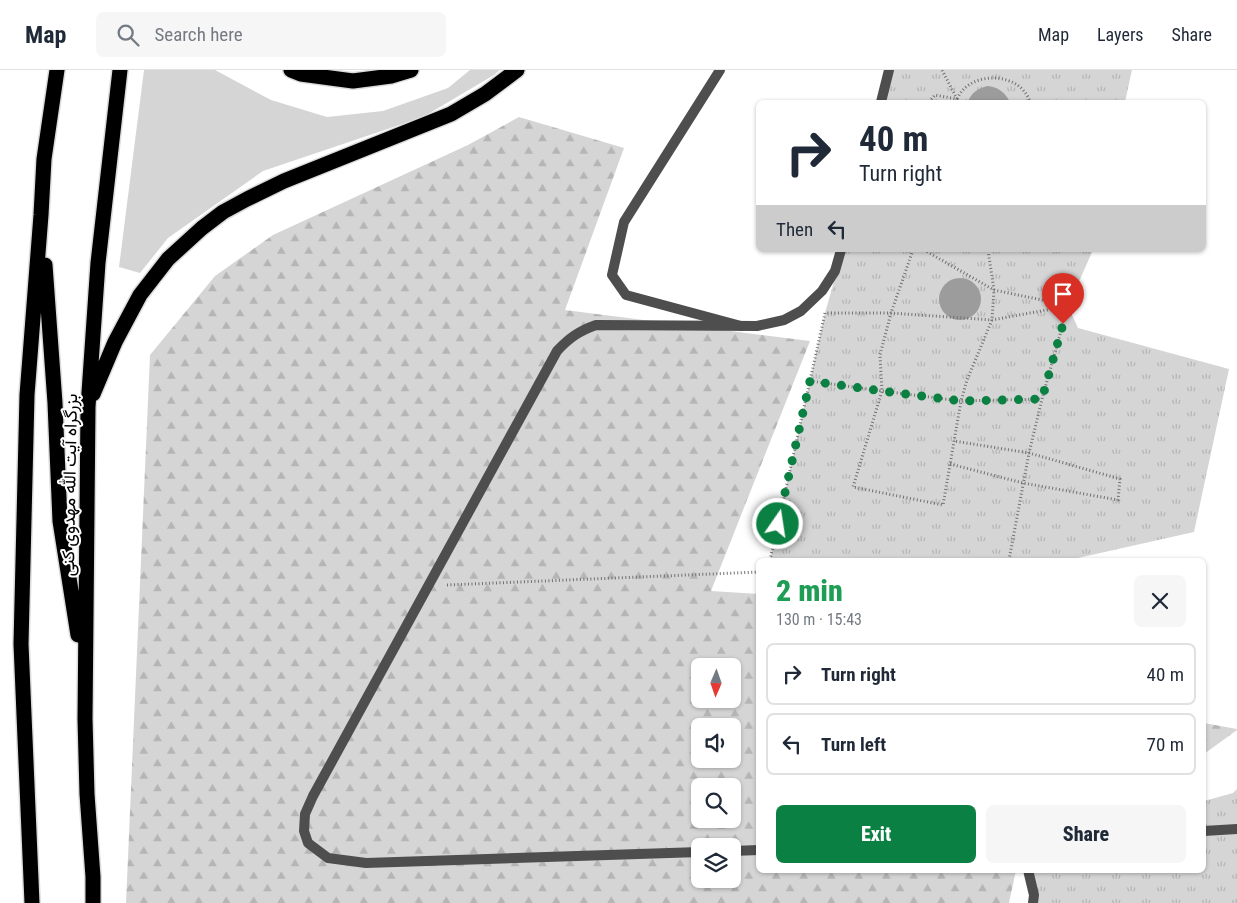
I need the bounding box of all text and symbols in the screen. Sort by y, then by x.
search box [96,12,446,57]
text: Map [25,21,66,49]
icon: search [114,21,142,49]
text: Search here [154,23,243,46]
text: Map [1038,24,1069,45]
text: Layers [1097,24,1144,45]
text: Share [1172,24,1212,45]
text: 40 m [859,119,928,160]
icon: right [776,120,841,185]
text: Turn right [859,161,942,186]
icon: left [823,215,851,243]
text: Then [776,218,813,241]
pin [1042,273,1084,324]
icon: arrive [1049,280,1077,308]
street label: بزرگراه آیت الله مهدوی کنی [57,393,82,577]
position arrow [751,497,803,549]
text: 2 min [776,573,843,608]
button: close [1134,575,1186,627]
text: 130 m · 15:43 [776,610,862,629]
north arrow [691,658,741,708]
map controls [691,658,741,888]
icon: right [778,660,806,688]
text: Turn right [821,663,896,686]
text: 40 m [1147,663,1184,686]
button: sound [691,718,741,768]
icon: left [778,730,806,758]
text: Turn left [821,733,886,756]
text: 70 m [1147,733,1184,756]
button: search [691,778,741,828]
button: Exit [776,805,976,863]
button: Share [986,805,1186,863]
button: layers [691,838,741,888]

